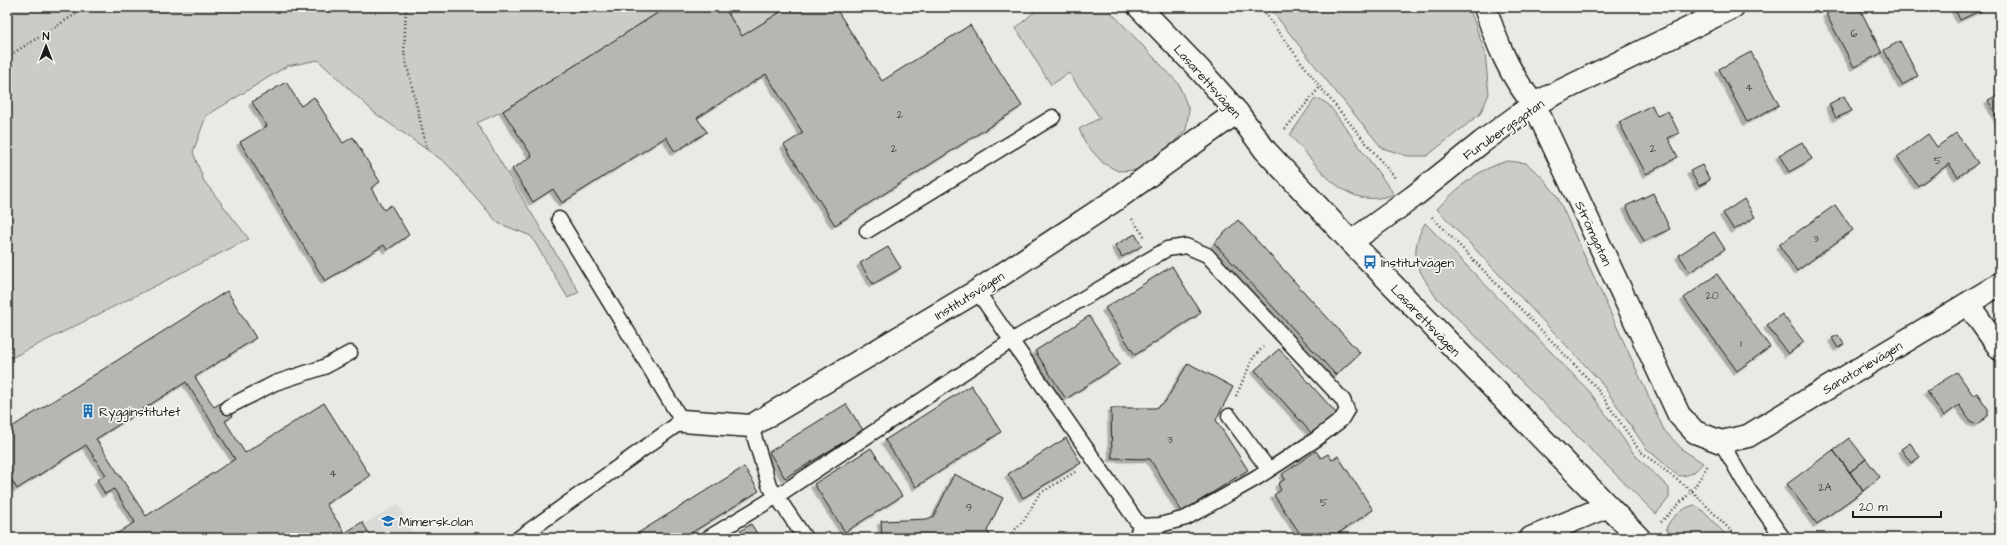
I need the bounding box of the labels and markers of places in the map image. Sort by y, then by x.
bus stop icon: Institutvägen [1362,254,1378,270]
place label: Institutvägen [1381,254,1454,273]
building icon: Rygginstitutet [80,403,96,419]
place label: Rygginstitutet [99,403,181,422]
school or university icon: Mimerskolan [380,513,396,529]
place label: Mimerskolan [399,513,474,531]

